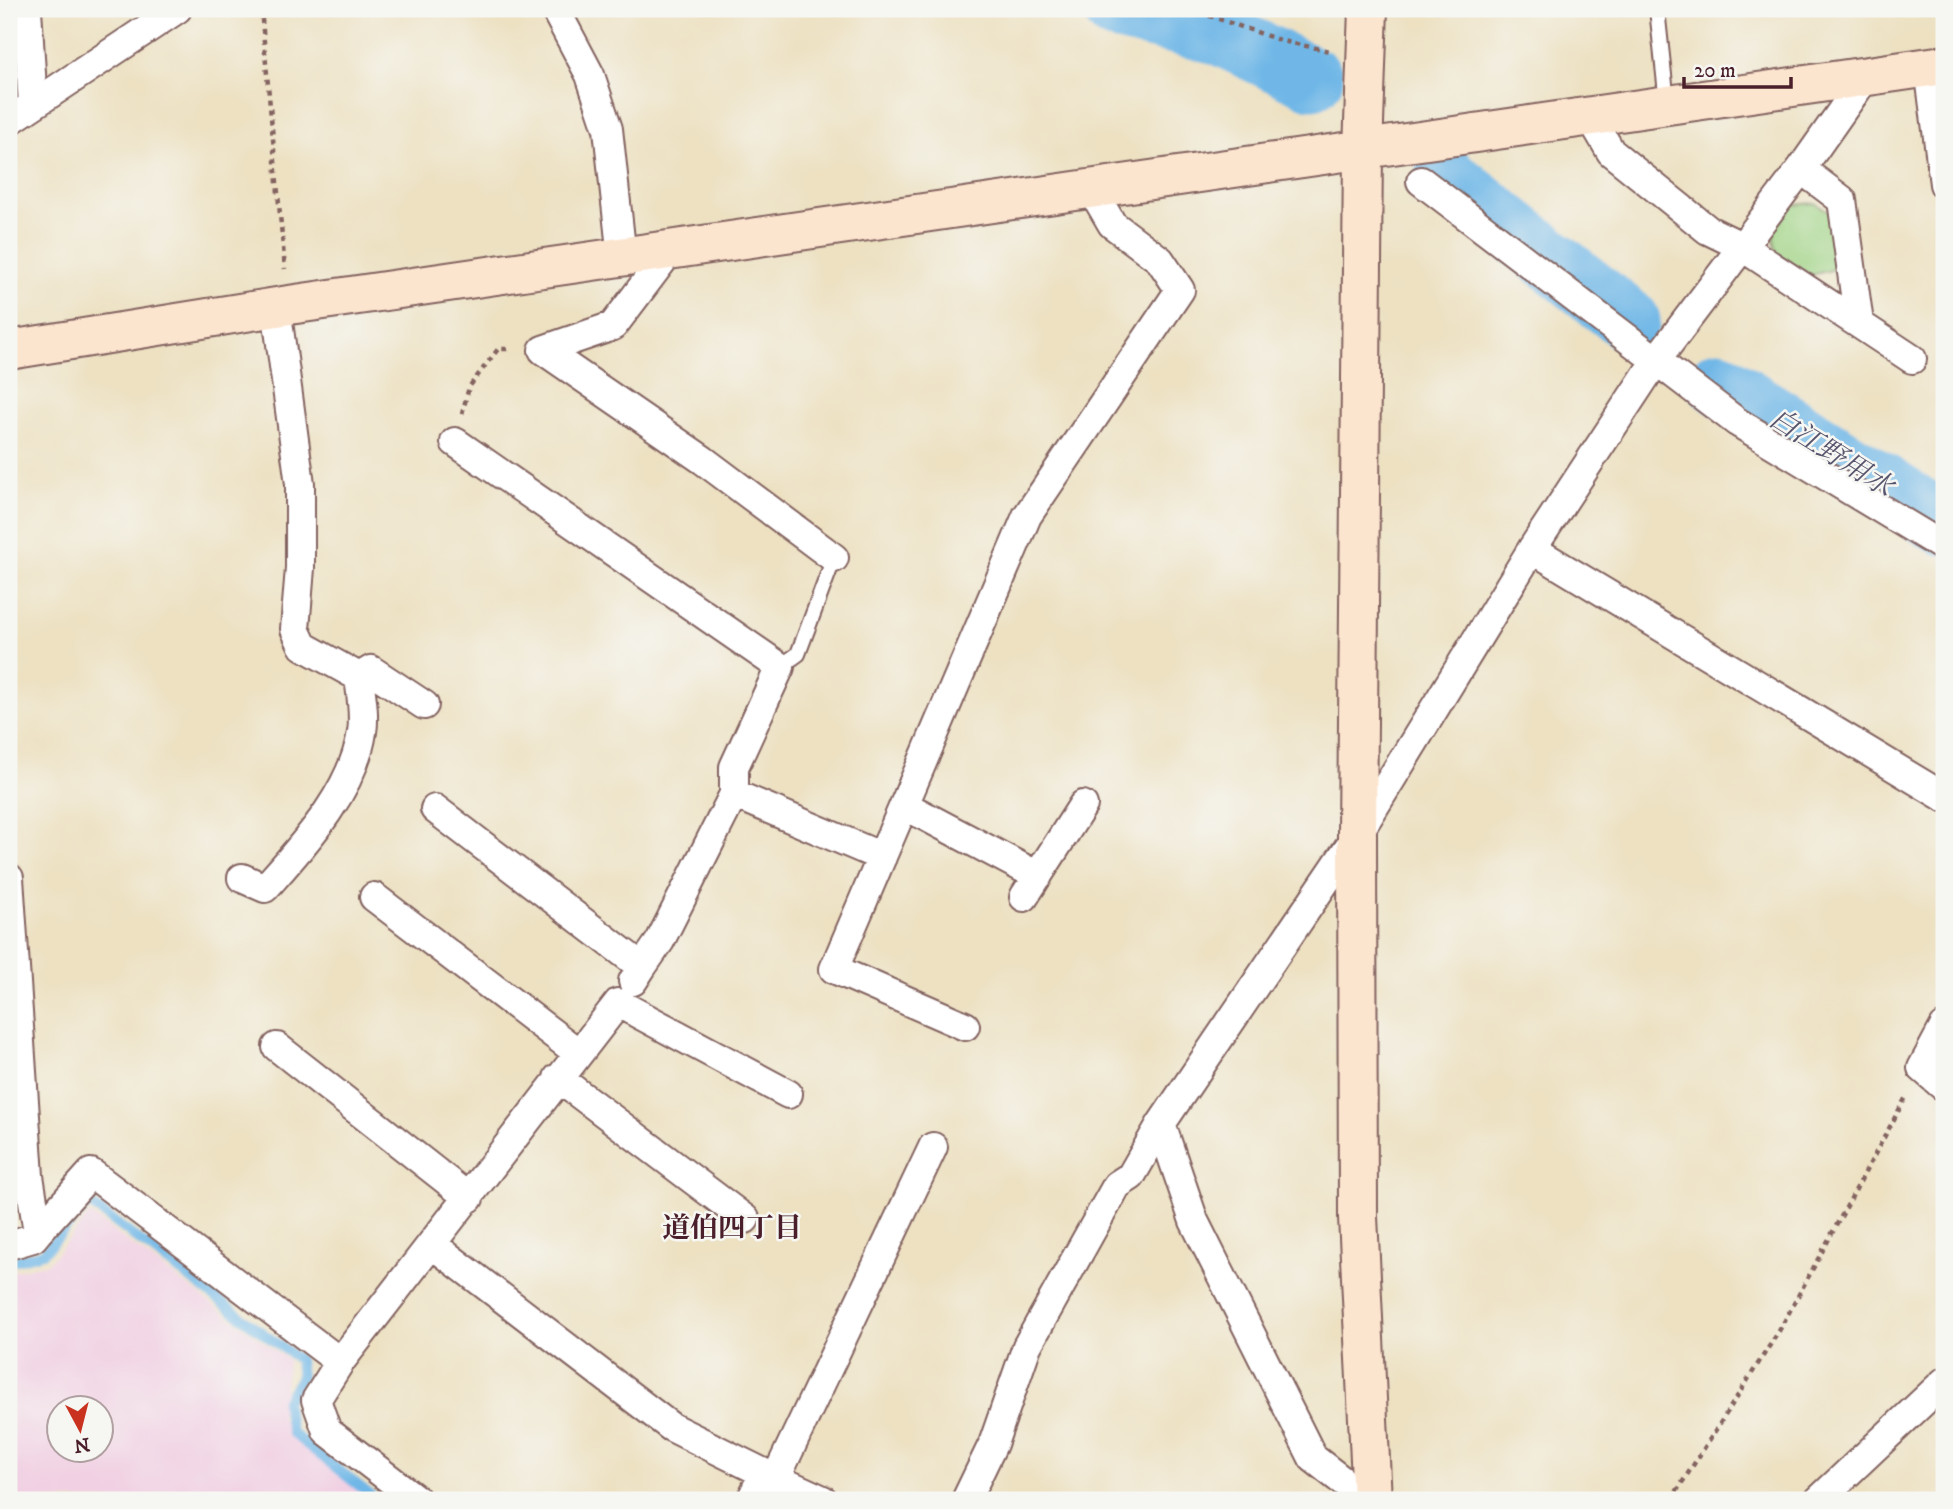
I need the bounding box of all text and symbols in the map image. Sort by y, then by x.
scale bar [1684,46,1790,90]
text: 20 m [1694,58,1736,84]
water label: 白江野用水 [1762,401,1902,507]
district label: 道伯四丁目 [662,1211,802,1246]
north arrow [46,1394,116,1464]
text: N [72,1432,91,1457]

